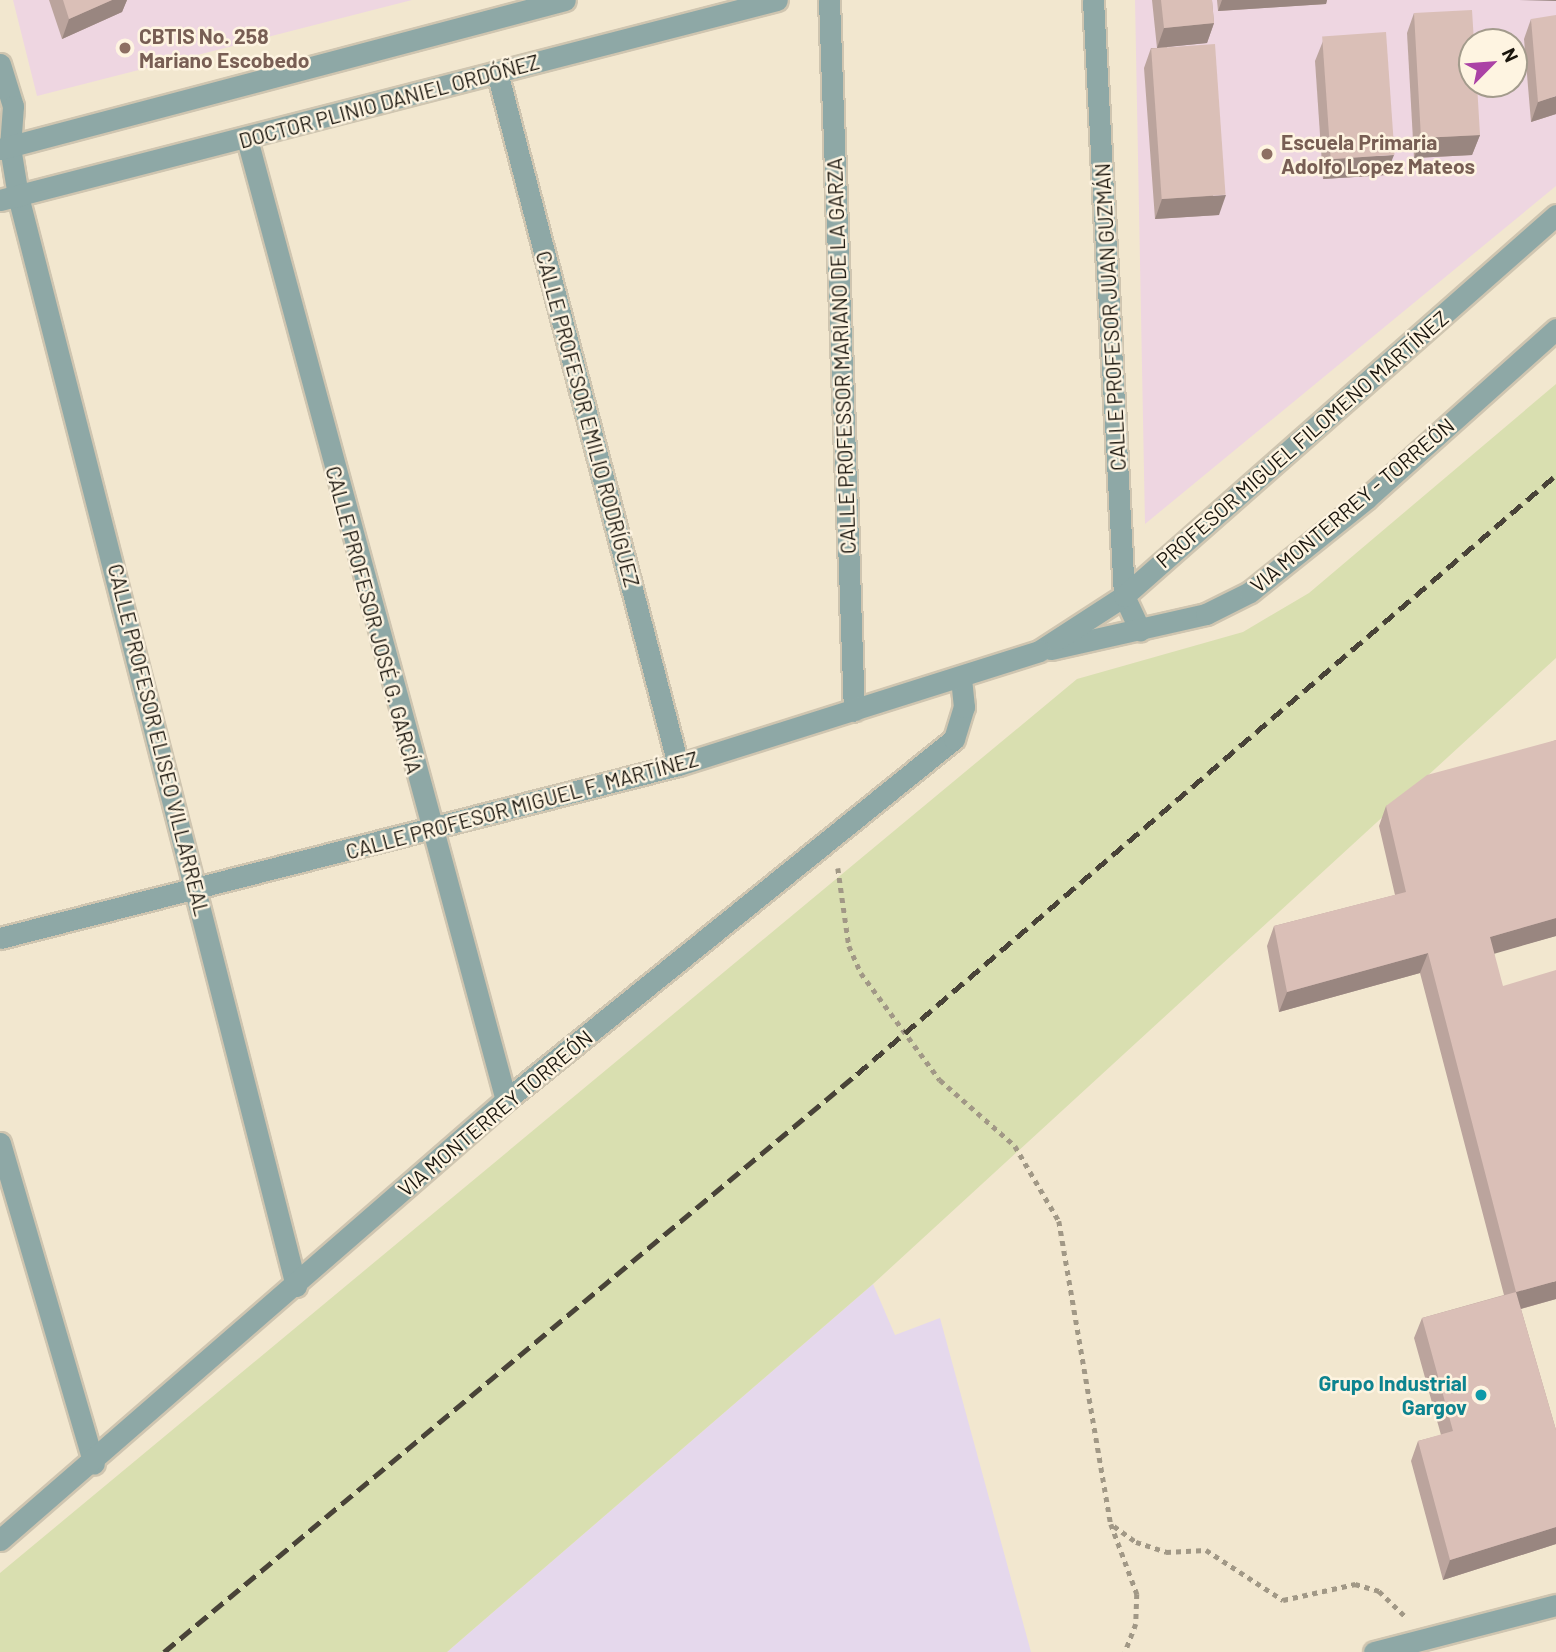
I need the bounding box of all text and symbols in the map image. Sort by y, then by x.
place label: CBTIS No. 258 Mariano Escobedo [139,23,309,73]
north arrow [1458,28,1528,98]
marker: CBTIS No. 258 Mariano Escobedo [117,40,133,56]
text: N [1498,44,1524,65]
street label: DOCTOR PLINIO DANIEL ORDÓÑEZ [236,49,542,153]
place label: Escuela Primaria Adolfo Lopez Mateos [1281,129,1475,179]
marker: Escuela Primaria Adolfo Lopez Mateos [1259,146,1275,162]
street label: CALLE PROFESSOR MARIANO DE LA GARZA [821,157,861,555]
street label: CALLE PROFESOR JUAN GUZMÁN [1089,162,1131,472]
street label: CALLE PROFESOR EMILIO RODRÍGUEZ [531,248,645,590]
street label: PROFESOR MIGUEL FILOMENO MARTÍNEZ [1151,305,1453,573]
street label: VIA MONTERREY - TORREÓN [1245,412,1459,598]
street label: CALLE PROFESOR JOSÉ G. GARCÍA [321,463,427,777]
street label: CALLE PROFESOR ELISEO VILLARREAL [103,561,215,919]
street label: CALLE PROFESOR MIGUEL F. MARTÍNEZ [343,746,701,864]
street label: VIA MONTERREY TORREÓN [393,1024,597,1202]
place label: Grupo Industrial Gargov [1319,1370,1467,1420]
marker: Grupo Industrial Gargov [1473,1387,1489,1403]

